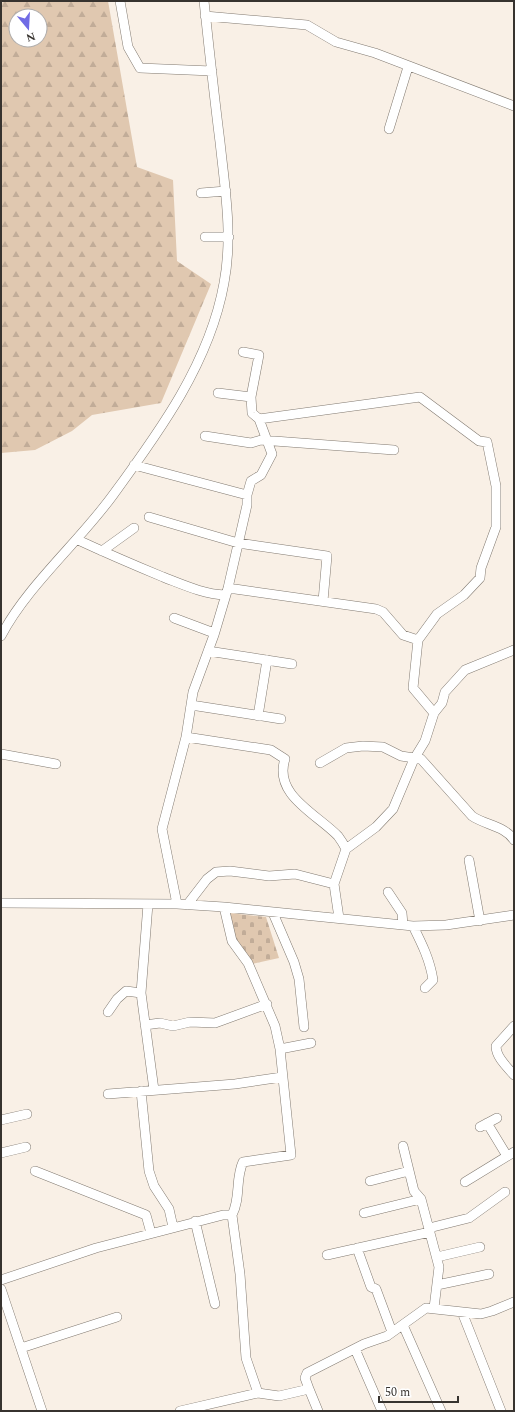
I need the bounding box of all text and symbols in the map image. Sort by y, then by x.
north arrow [8,8,48,48]
text: N [24,28,38,47]
scale bar [379,1378,458,1404]
text: 50 m [385,1383,410,1402]

